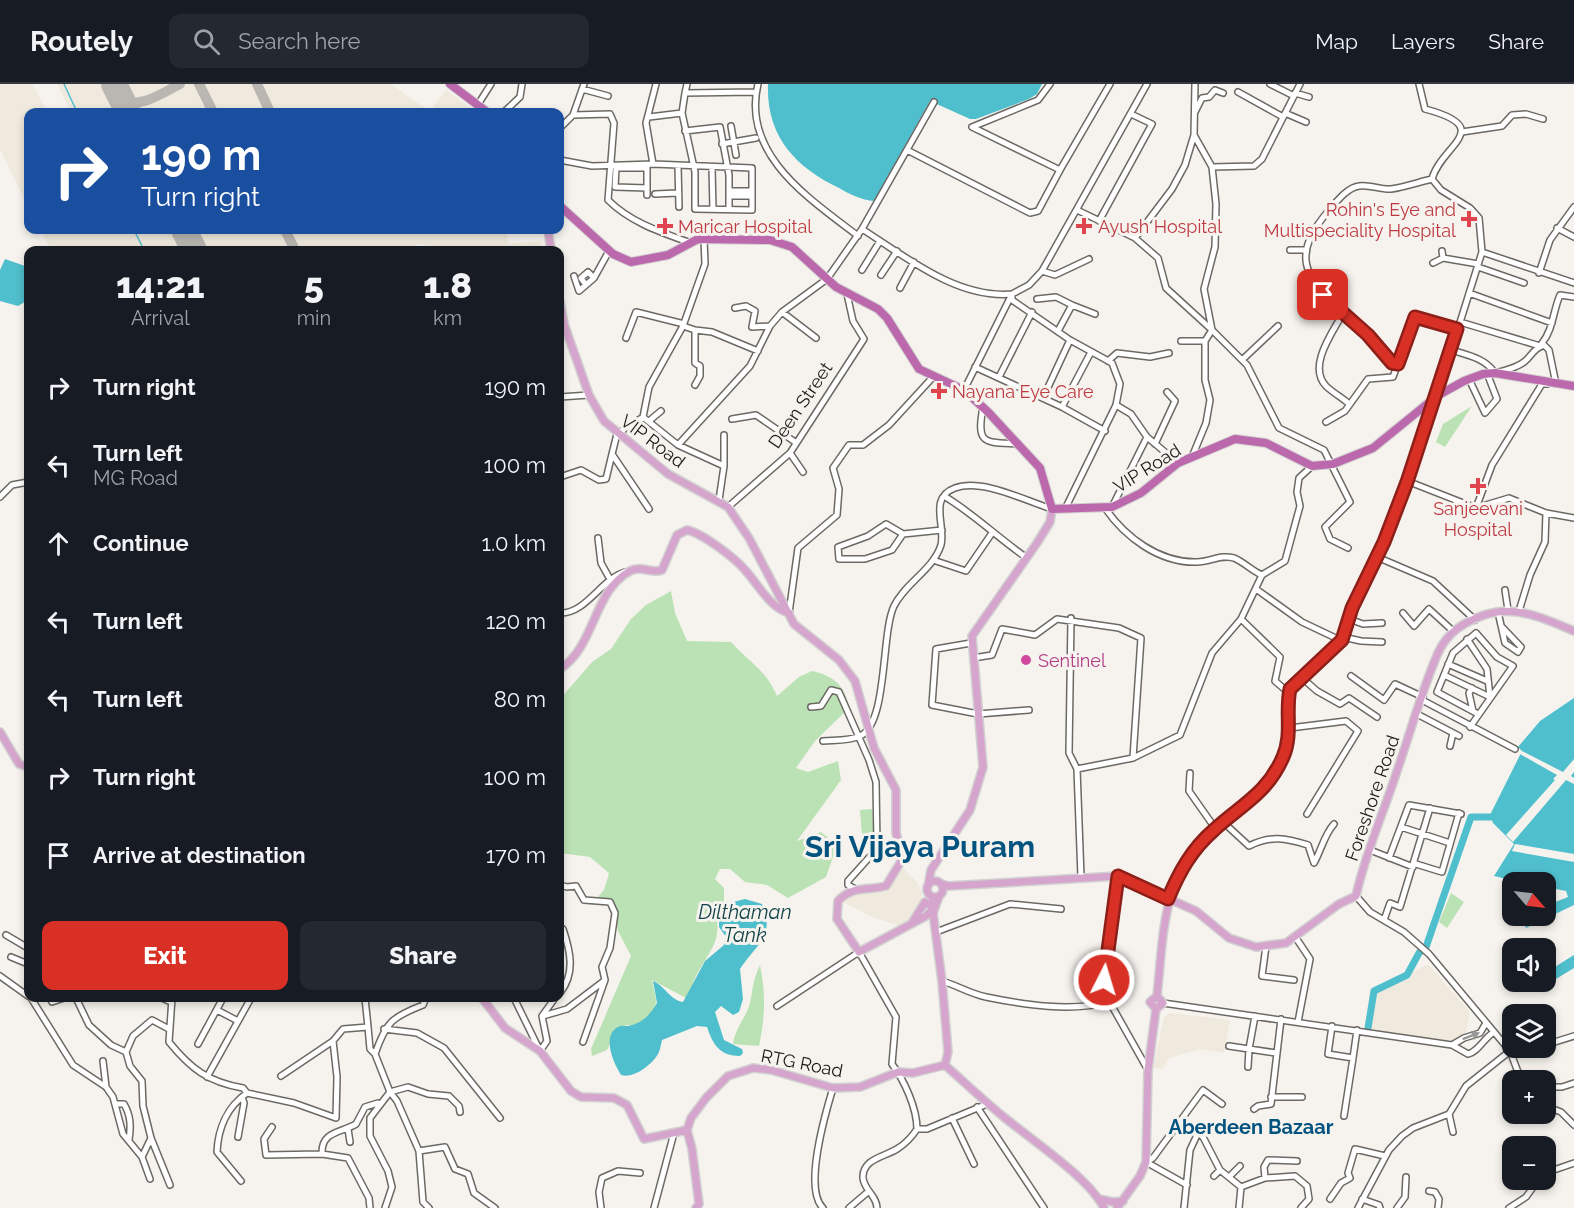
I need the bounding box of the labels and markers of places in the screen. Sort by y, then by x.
place label: Rohin's Eye and Multispeciality Hospital [1264,199,1456,241]
marker: Rohin's Eye and Multispeciality Hospital [1460,210,1478,228]
place label: Maricar Hospital [678,216,812,237]
place label: Ayush Hospital [1098,216,1222,237]
marker: Maricar Hospital [656,217,674,235]
marker: Ayush Hospital [1075,217,1093,235]
pin [1297,269,1348,320]
place label: Nayana Eye Care [952,381,1094,402]
marker: Nayana Eye Care [930,382,948,400]
marker: Sanjeevani Hospital [1469,477,1487,495]
place label: Sanjeevani Hospital [1433,498,1523,540]
place label: Sentinel [1038,650,1106,671]
marker: Sentinel [1019,653,1033,667]

